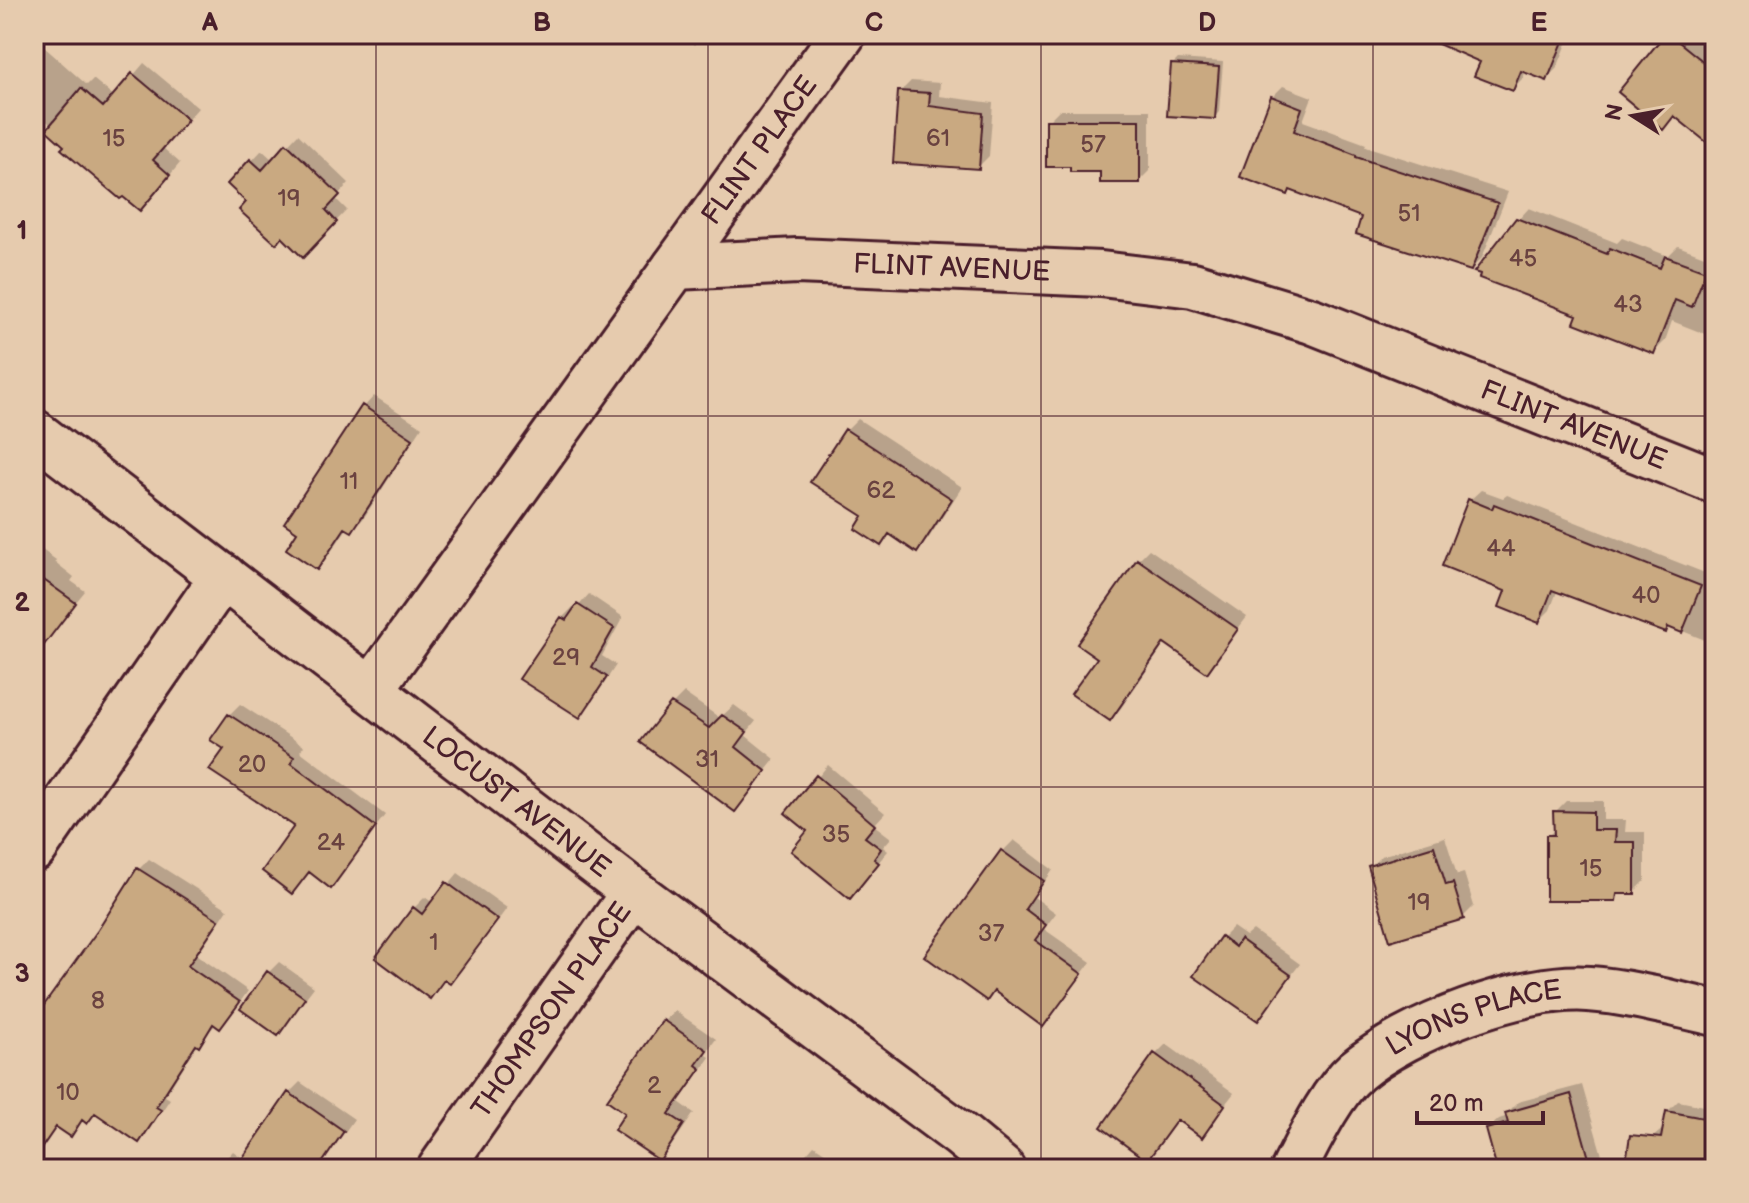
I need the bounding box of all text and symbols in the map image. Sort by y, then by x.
text: A [201,8,218,39]
text: B [533,8,551,39]
text: C [865,8,883,39]
text: D [1198,8,1216,39]
text: E [1531,8,1548,39]
street label: FLINT PLACE [695,69,824,231]
north arrow [1593,76,1673,156]
text: N [1600,102,1630,123]
house number: 15 [102,124,126,153]
house number: 61 [926,124,950,153]
house number: 57 [1080,130,1106,159]
house number: 19 [277,184,301,213]
house number: 51 [1397,199,1421,228]
text: 1 [17,216,27,247]
house number: 45 [1509,244,1537,273]
street label: FLINT AVENUE [852,247,1051,288]
house number: 43 [1613,290,1643,319]
street label: FLINT AVENUE [1476,373,1672,477]
house number: 11 [340,467,358,496]
house number: 62 [867,476,895,505]
house number: 44 [1486,534,1516,563]
house number: 40 [1632,581,1660,610]
text: 2 [14,588,30,619]
house number: 29 [552,643,580,672]
street label: LOCUST AVENUE [416,719,617,884]
house number: 31 [695,745,719,774]
house number: 20 [238,750,266,779]
house number: 35 [822,820,850,849]
house number: 24 [317,828,346,857]
house number: 15 [1579,854,1603,883]
house number: 19 [1407,888,1431,917]
street label: THOMPSON PLACE [464,896,638,1124]
house number: 37 [978,919,1004,948]
house number: 1 [429,928,439,957]
text: 3 [14,959,30,990]
street label: LYONS PLACE [1380,973,1563,1063]
house number: 8 [91,986,105,1015]
house number: 2 [647,1071,661,1100]
scale bar [1417,1075,1543,1125]
house number: 10 [56,1078,80,1107]
text: 20 m [1429,1089,1484,1118]

